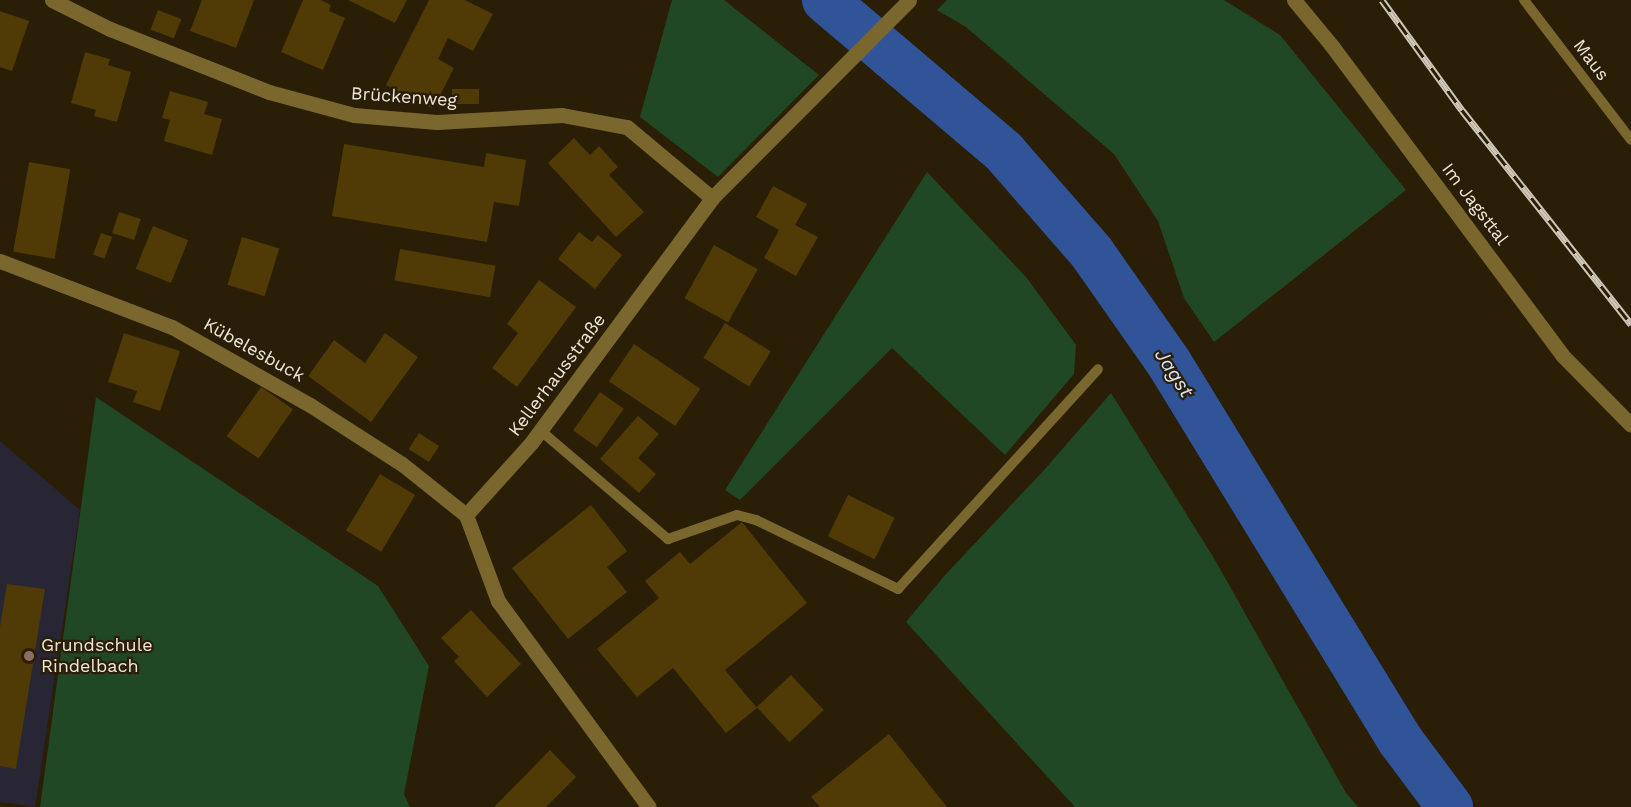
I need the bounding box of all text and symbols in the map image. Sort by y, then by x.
street label: Maus [1569,35,1613,85]
street label: Brückenweg [350,83,458,111]
street label: Im Jagsttal [1437,159,1513,249]
street label: Kellerhausstraße [504,309,610,441]
street label: Kübelesbuck [200,313,308,387]
water label: Jagst [1149,344,1199,402]
place label: Grundschule Rindelbach [41,635,153,678]
marker: Grundschule Rindelbach [22,649,36,663]

